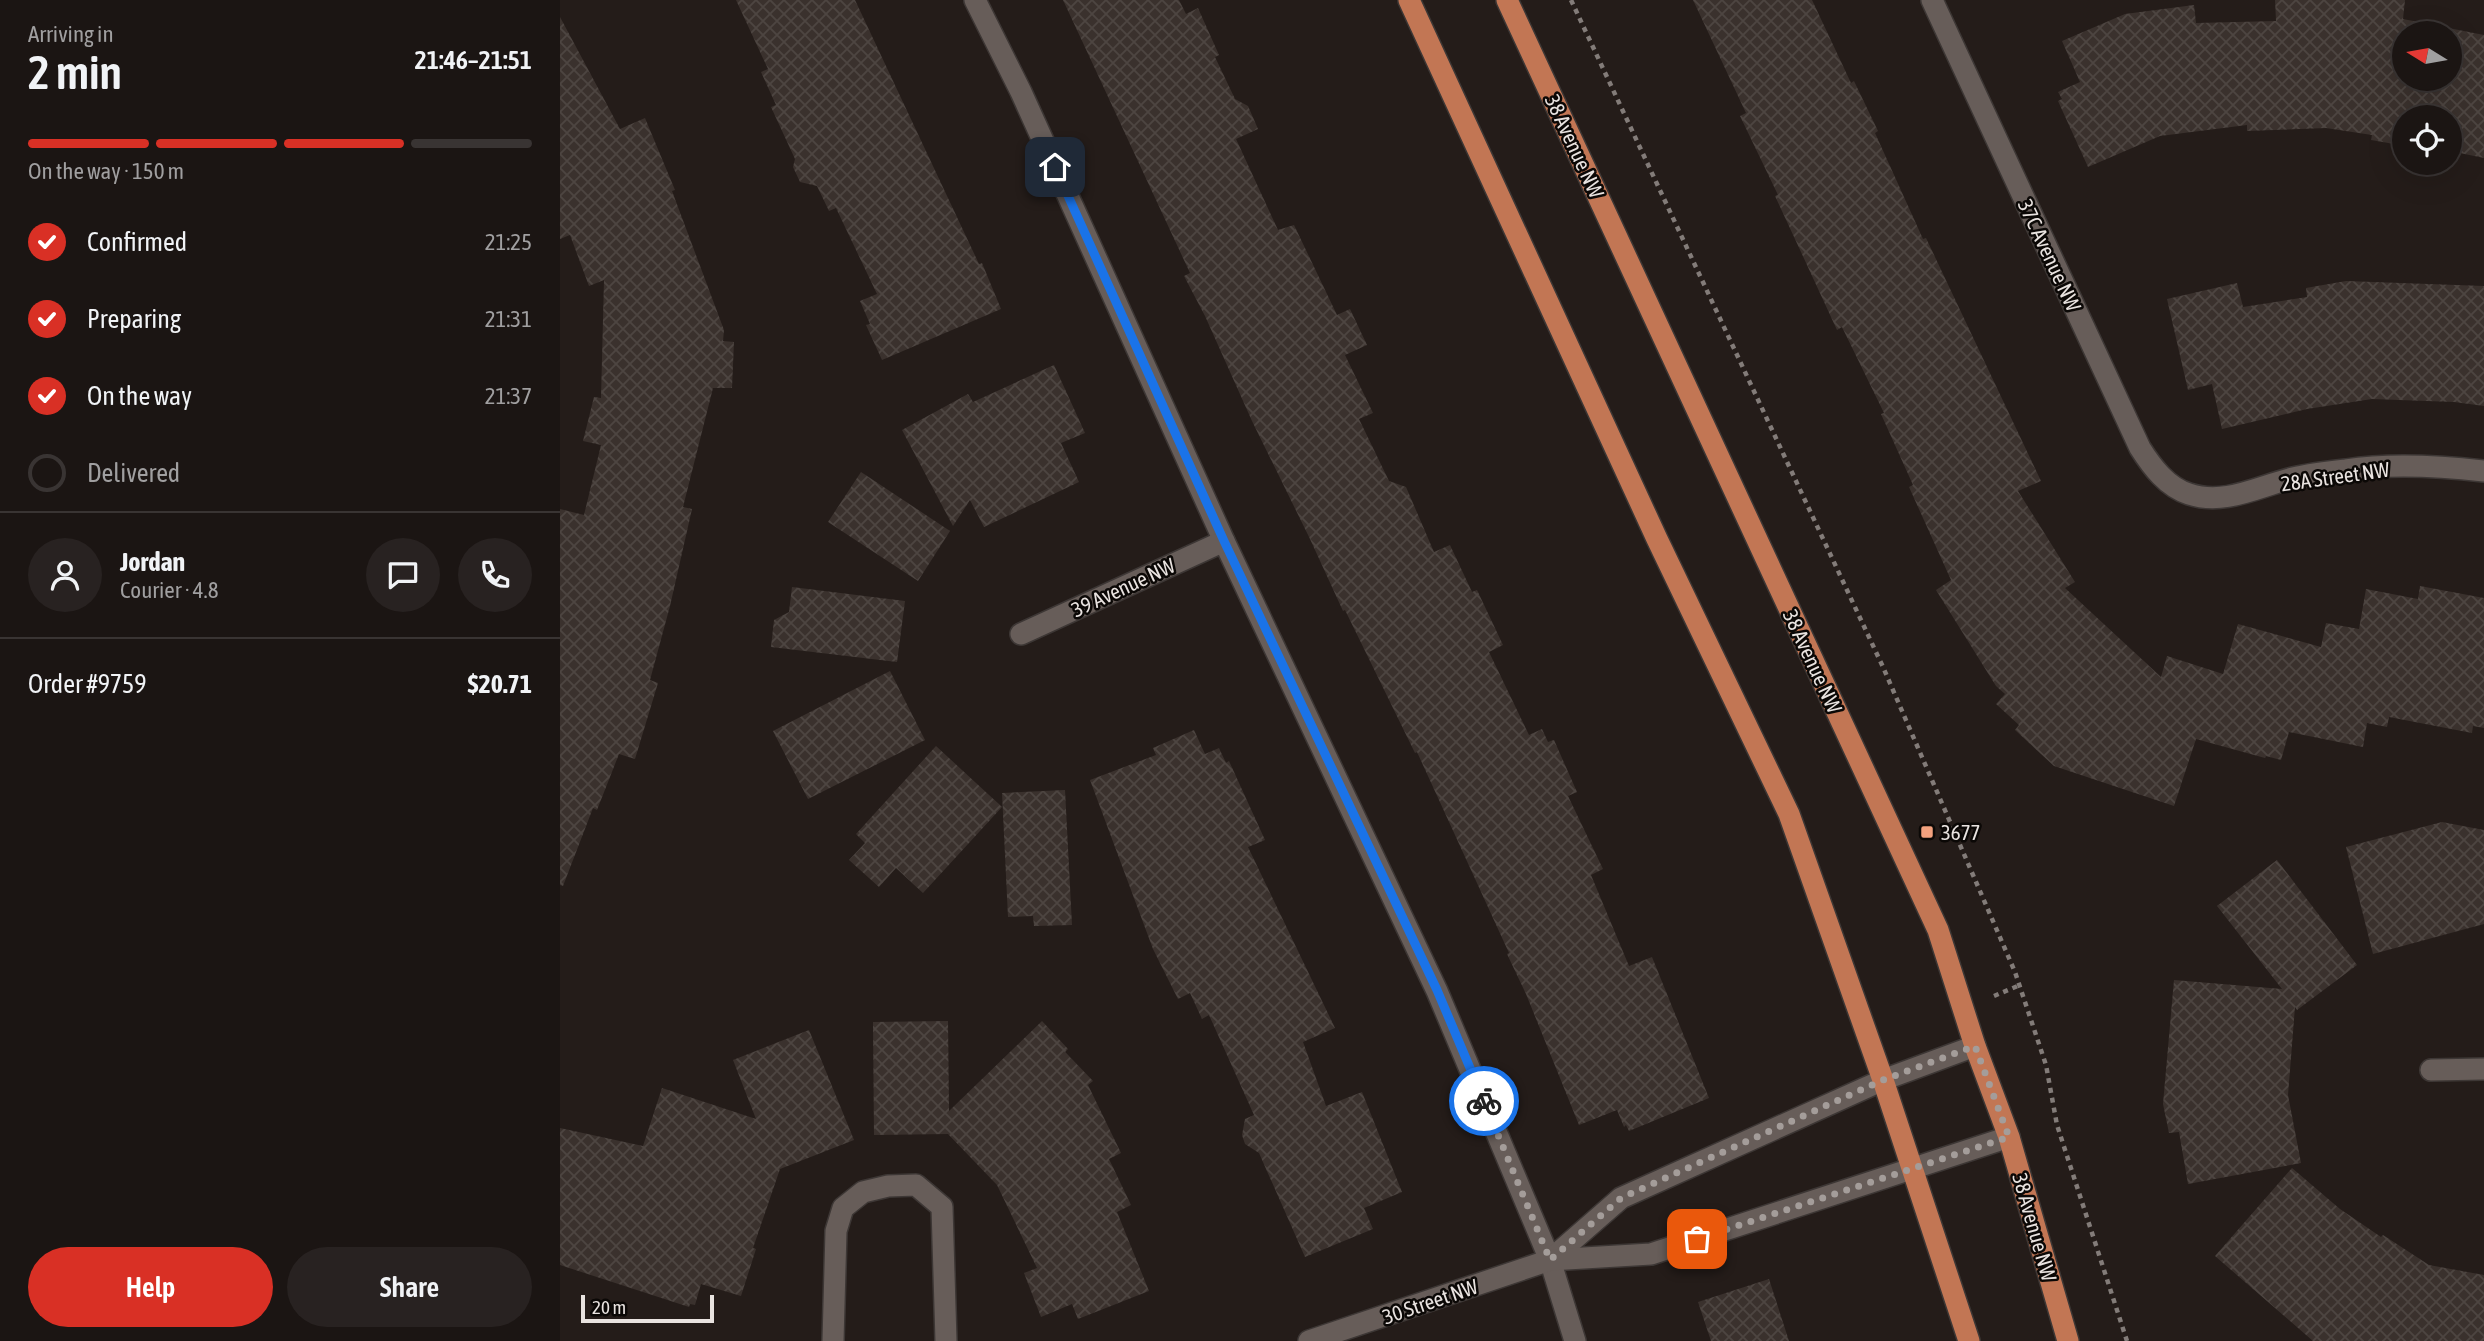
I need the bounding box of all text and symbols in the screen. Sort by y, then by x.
text: Arriving in [28,21,114,47]
north arrow [2392,21,2462,91]
map controls [2392,21,2462,175]
text: 21:46–21:51 [415,45,532,75]
text: 2 min [28,46,122,99]
street label: 38 Avenue NW [1541,91,1610,202]
button: locate [2392,105,2462,175]
pin [1025,137,1085,197]
icon: home [1036,148,1074,186]
text: On the way · 150 m [28,158,184,184]
street label: 37C Avenue NW [2014,195,2087,315]
icon: check [28,223,66,261]
text: Confirmed [87,227,187,257]
text: 21:25 [485,229,532,255]
icon: check [28,300,66,338]
text: Preparing [87,304,181,334]
text: 21:31 [485,306,532,332]
icon: check [28,377,66,415]
text: On the way [87,381,192,411]
text: 21:37 [485,383,532,409]
street label: 28A Street NW [2279,456,2392,496]
text: Delivered [87,458,180,488]
button: person [28,538,102,612]
button: chat [366,538,440,612]
button: phone [458,538,532,612]
text: Jordan [120,547,185,577]
street label: 39 Avenue NW [1068,552,1179,621]
text: Courier · 4.8 [120,577,219,603]
street label: 38 Avenue NW [1779,606,1848,717]
text: Order #9759 [28,669,147,699]
text: $20.71 [468,669,532,699]
place label: 3677 [1941,820,1980,844]
marker: 3677 [1919,824,1935,840]
courier [1449,1066,1519,1136]
icon: bike [1465,1082,1503,1120]
street label: 38 Avenue NW [2008,1170,2062,1285]
pin [1667,1209,1727,1269]
icon: bag [1678,1220,1716,1258]
button: Help [28,1247,273,1327]
button: Share [287,1247,532,1327]
street label: 30 Street NW [1379,1273,1482,1328]
scale bar [581,1292,714,1324]
text: 20 m [592,1296,626,1318]

